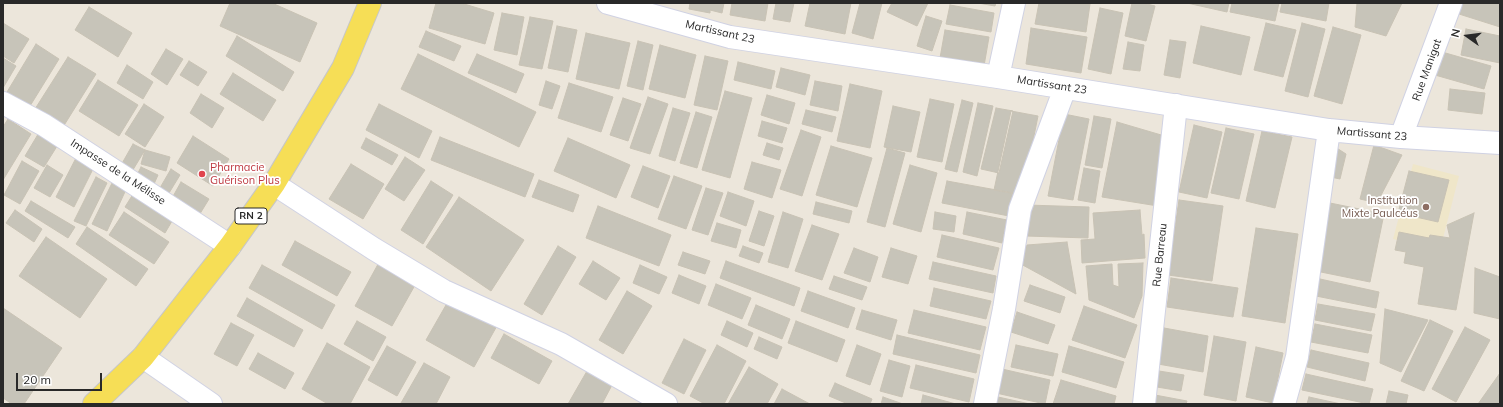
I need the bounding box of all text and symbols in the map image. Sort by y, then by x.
north arrow [1447,16,1487,56]
street label: Martissant 23 [684,18,756,46]
text: N [1448,27,1463,39]
street label: Rue Manigat [1410,37,1444,103]
street label: Martissant 23 [1016,73,1088,97]
street label: Martissant 23 [1336,124,1408,144]
street label: Impasse de la Mélisse [68,136,168,208]
place label: Pharmacie Guérison Plus [210,161,280,187]
marker: Pharmacie Guérison Plus [197,169,207,179]
place label: Institution Mixte Paulcéus [1342,194,1418,220]
marker: Institution Mixte Paulcéus [1421,202,1431,212]
road number: RN 2 [235,208,267,224]
street label: Rue Barreau [1150,223,1170,287]
scale bar [18,365,104,391]
text: 20 m [23,372,51,387]

